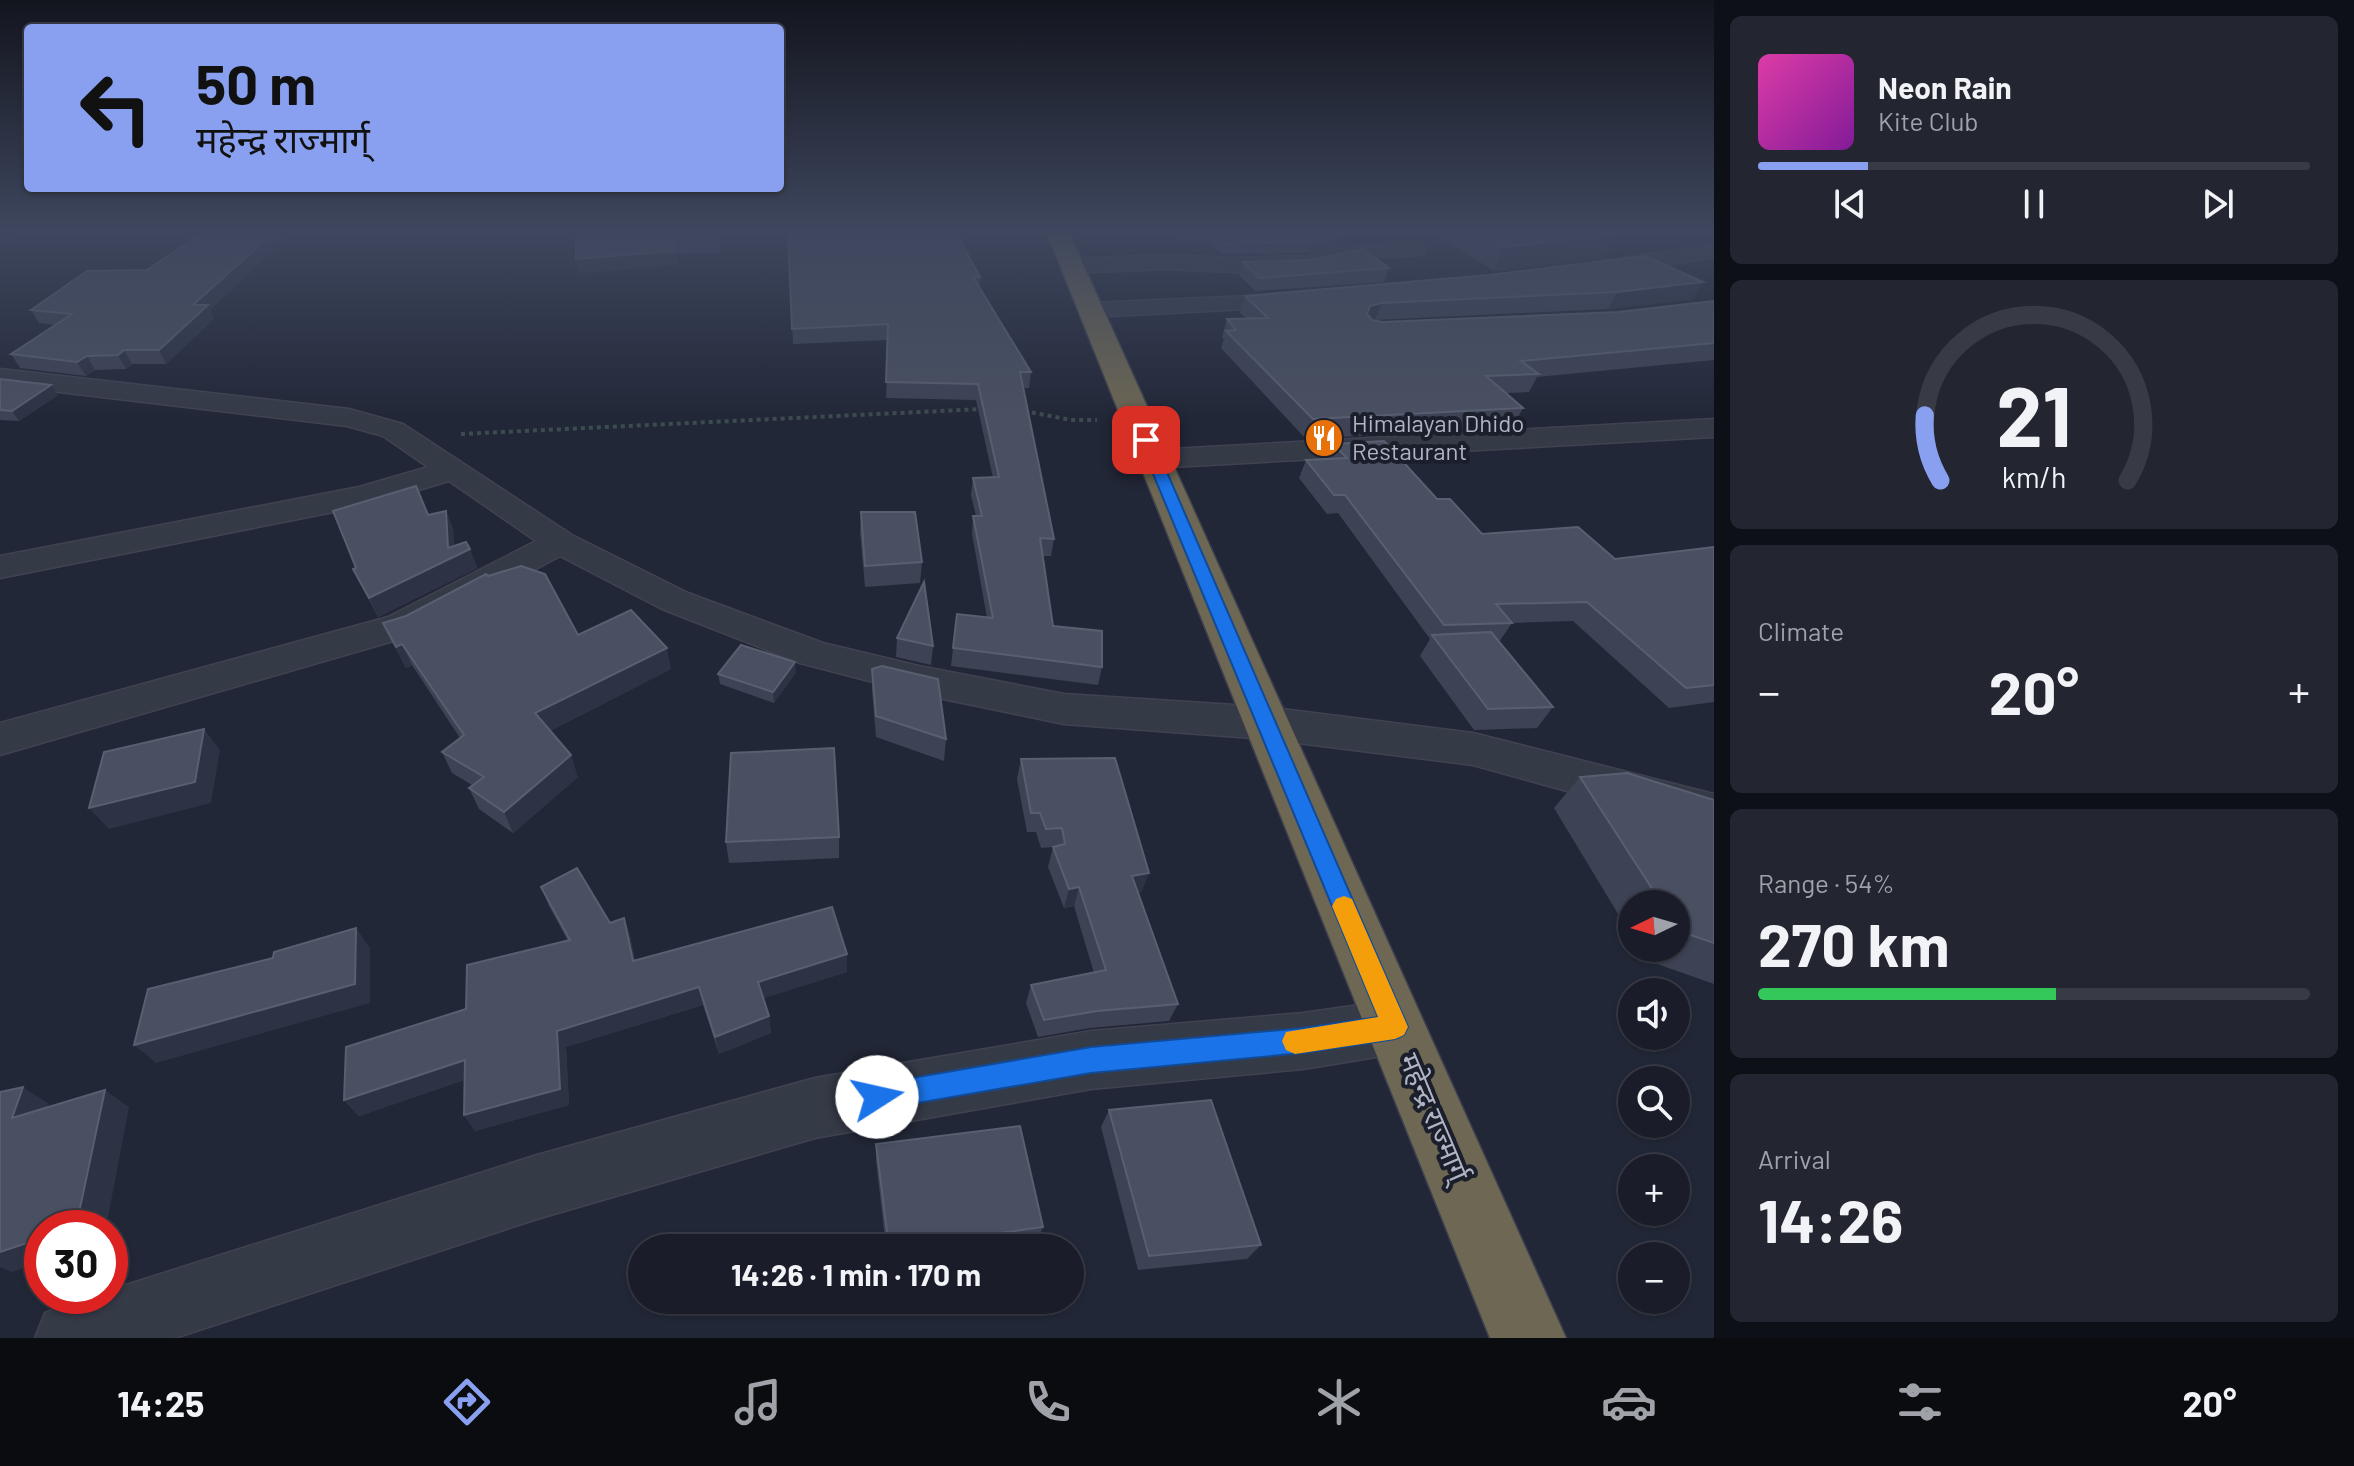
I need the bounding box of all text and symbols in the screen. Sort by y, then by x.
text: 50 m [196,49,316,116]
icon: left [64,56,168,160]
text: Neon Rain [1878,69,2012,105]
text: Kite Club [1878,105,1979,136]
text: महेन्द्र राज्मार्ग् [196,117,370,160]
icon: previous [1828,182,1872,226]
icon: pause [2012,182,2056,226]
icon: next [2196,182,2240,226]
text: 21 [1996,363,2072,463]
pin [1112,406,1180,474]
place label: Himalayan Dhido Restaurant [1352,408,1524,465]
restaurant icon: Himalayan Dhido Restaurant [1303,417,1345,459]
icon: arrive [1124,418,1168,462]
text: km/h [2002,459,2066,494]
text: Climate [1758,615,1844,646]
text: 20° [1989,655,2079,727]
text: − [1758,664,1780,717]
text: + [2288,664,2310,717]
text: Range · 54% [1758,867,1895,898]
north arrow [1618,890,1690,962]
map controls [1618,890,1690,1314]
text: 270 km [1758,907,1950,979]
button: sound [1618,978,1690,1050]
street label: महेन्द्र राज्मार्ग् [1391,1048,1479,1190]
position arrow [835,1055,919,1139]
button: search [1618,1066,1690,1138]
text: Arrival [1758,1143,1831,1174]
button: + [1618,1154,1690,1226]
text: 14:26 [1758,1183,1903,1255]
speed limit sign: 30 [24,1210,128,1314]
button: − [1618,1242,1690,1314]
text: 14:26 · 1 min · 170 m [731,1256,981,1292]
icon: directions [439,1374,495,1430]
icon: music [730,1374,786,1430]
icon: phone [1020,1374,1076,1430]
icon: climate [1311,1374,1367,1430]
icon: car [1601,1374,1657,1430]
icon: filters [1892,1374,1948,1430]
text: 14:25 [117,1381,204,1424]
text: 20° [2182,1381,2237,1424]

